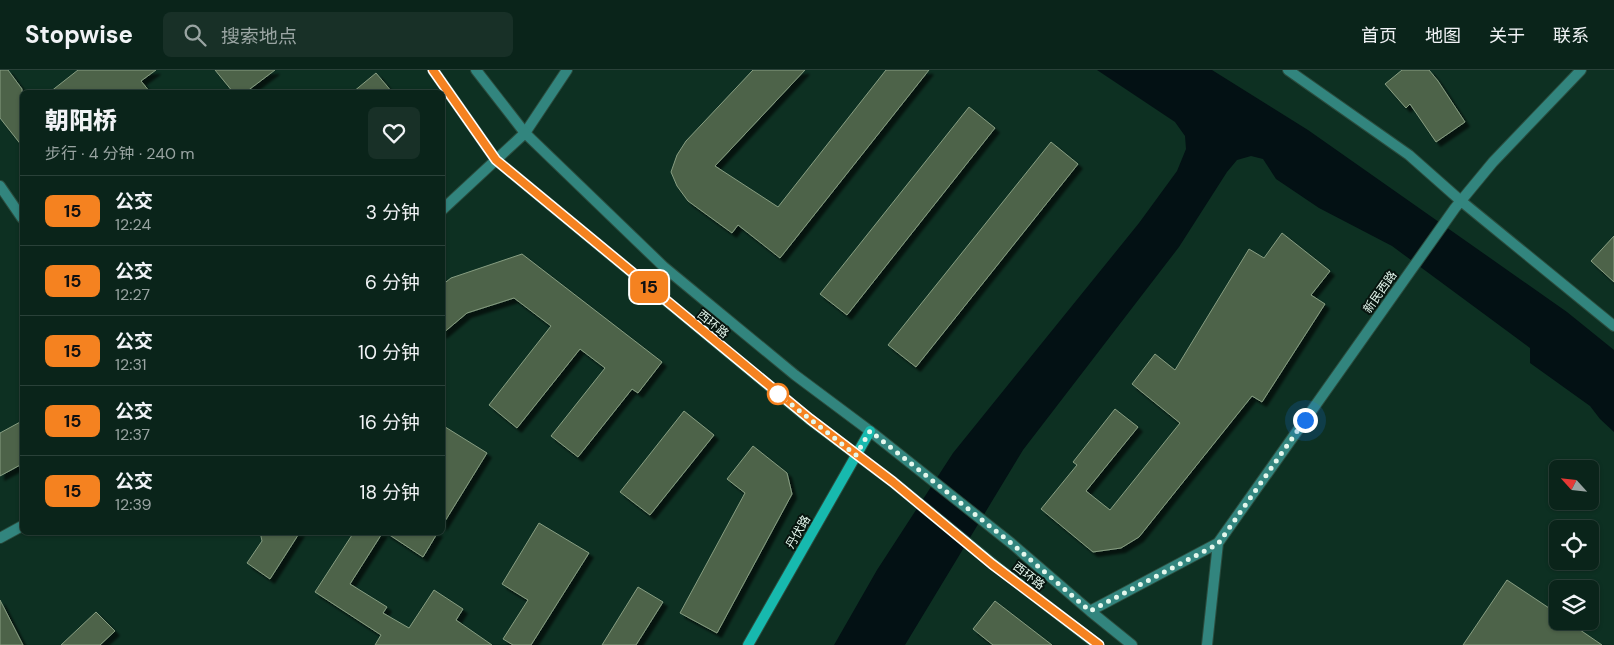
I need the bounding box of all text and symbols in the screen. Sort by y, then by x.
search box [163,12,513,57]
text: Stopwise [25,19,133,50]
icon: search [181,21,209,49]
text: 搜索地点 [221,24,297,49]
text: 首页 [1361,24,1397,48]
text: 地图 [1425,24,1461,48]
text: 关于 [1489,24,1525,48]
text: 联系 [1553,24,1589,48]
text: 朝阳桥 [45,105,117,136]
button: heart [368,107,420,159]
text: 步行 · 4 分钟 · 240 m [45,143,194,164]
text: 公交 [115,189,153,214]
text: 15 [64,199,81,223]
text: 3 分钟 [366,200,420,225]
text: 12:24 [115,214,151,235]
text: 公交 [115,259,153,284]
street label: 新民西路 [1360,268,1400,316]
text: 15 [64,269,81,293]
text: 6 分钟 [365,270,420,295]
line badge: 15 [626,271,672,303]
text: 15 [640,275,658,299]
text: 12:27 [115,284,150,305]
street label: 西环路 [694,306,732,342]
text: 公交 [115,329,153,354]
text: 15 [64,339,81,363]
text: 10 分钟 [358,340,420,365]
text: 12:31 [115,354,147,375]
unlabelled marker [767,383,789,405]
text: 公交 [115,399,153,424]
your location [1293,408,1318,433]
text: 15 [64,409,81,433]
text: 16 分钟 [359,410,420,435]
text: 12:37 [115,424,150,445]
north arrow [1549,460,1599,510]
map controls [1549,460,1599,630]
text: 公交 [115,469,153,494]
text: 15 [64,479,81,503]
text: 18 分钟 [359,480,420,505]
text: 12:39 [115,494,151,515]
street label: 丹伏路 [782,512,814,552]
button: locate [1549,520,1599,570]
street label: 西环路 [1010,559,1048,593]
button: layers [1549,580,1599,630]

